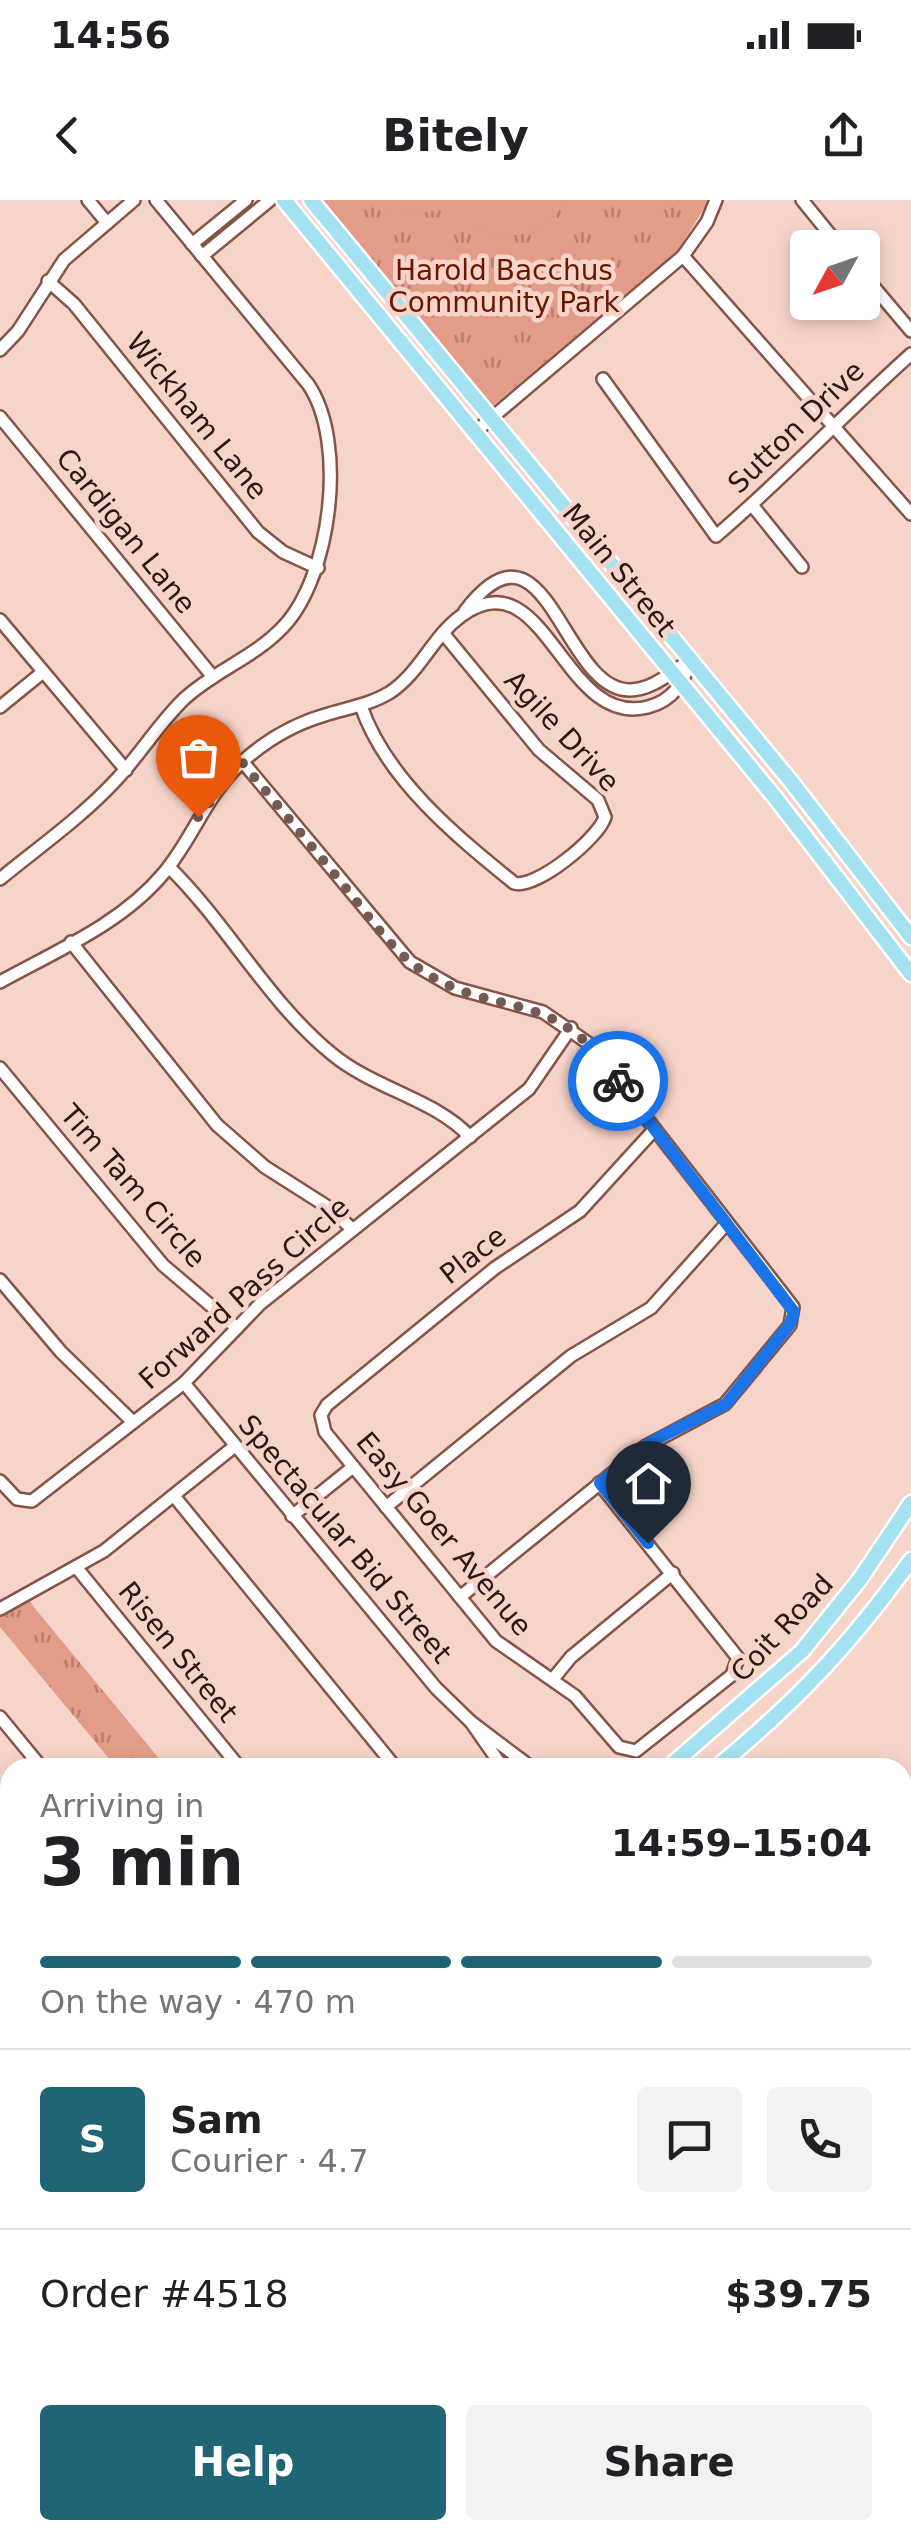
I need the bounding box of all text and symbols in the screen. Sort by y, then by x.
text: 14:56 [50,13,171,57]
icon: back [40,108,95,163]
icon: share [816,108,871,163]
text: Bitely [382,109,529,162]
north arrow [790,230,880,320]
map controls [790,230,880,320]
park label: Harold Bacchus Community Park [388,254,621,319]
street label: Wickham Lane [120,326,274,506]
street label: Sutton Drive [721,354,871,500]
street label: Cardigan Lane [49,442,203,620]
street label: Main Street [556,497,682,643]
street label: Agile Drive [498,664,626,798]
pin [156,715,241,818]
icon: bag [171,730,226,785]
courier [568,1031,668,1131]
icon: bike [591,1054,646,1109]
street label: Tim Tam Circle [53,1097,213,1274]
street label: Forward Pass Circle [132,1190,356,1396]
street label: Place [434,1219,512,1291]
street label: Spectacular Bid Street [232,1408,458,1670]
street label: Easy Goer Avenue [349,1426,539,1642]
pin [606,1441,691,1544]
icon: home [621,1456,676,1511]
street label: Coit Road [724,1568,840,1688]
street label: Risen Street [111,1575,245,1729]
text: Arriving in [40,1787,204,1825]
text: 14:59–15:04 [611,1821,872,1865]
text: 3 min [40,1825,244,1900]
text: On the way · 470 m [40,1983,356,2021]
button: chat [637,2087,742,2192]
button: phone [767,2087,872,2192]
text: Sam [170,2098,263,2142]
text: S [79,2117,106,2161]
text: Courier · 4.7 [170,2142,369,2180]
text: Order #4518 [40,2272,289,2316]
text: $39.75 [725,2272,872,2316]
button: Help [40,2405,446,2520]
button: Share [466,2405,872,2520]

